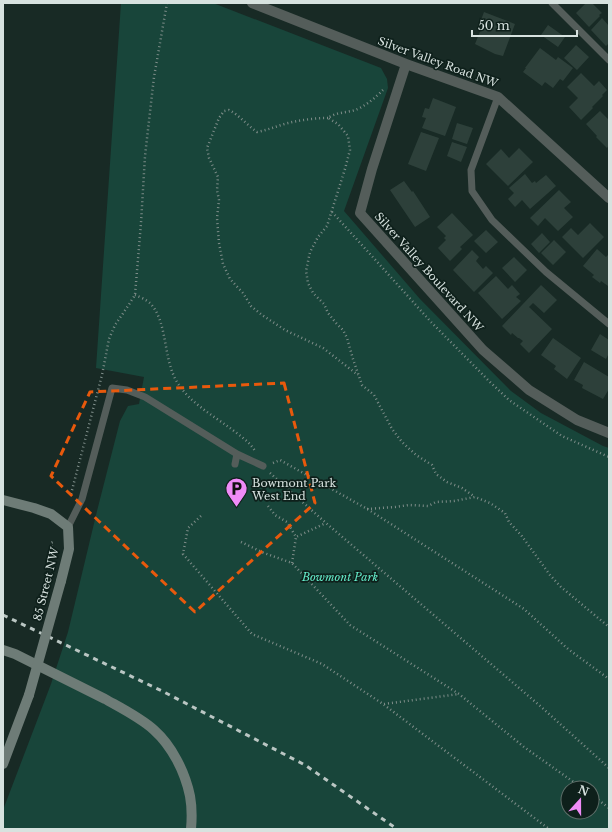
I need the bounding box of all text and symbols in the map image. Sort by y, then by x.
scale bar [472,12,577,38]
text: 50 m [478,18,510,33]
street label: Silver Valley Road NW [376,34,501,91]
street label: Silver Valley Boulevard NW [372,209,487,335]
parking icon: Bowmont Park West End [223,476,249,509]
place label: Bowmont Park West End [251,476,336,503]
street label: 85 Street NW [30,545,62,622]
park label: Bowmont Park [301,570,378,584]
north arrow [560,780,600,820]
text: N [576,782,592,799]

